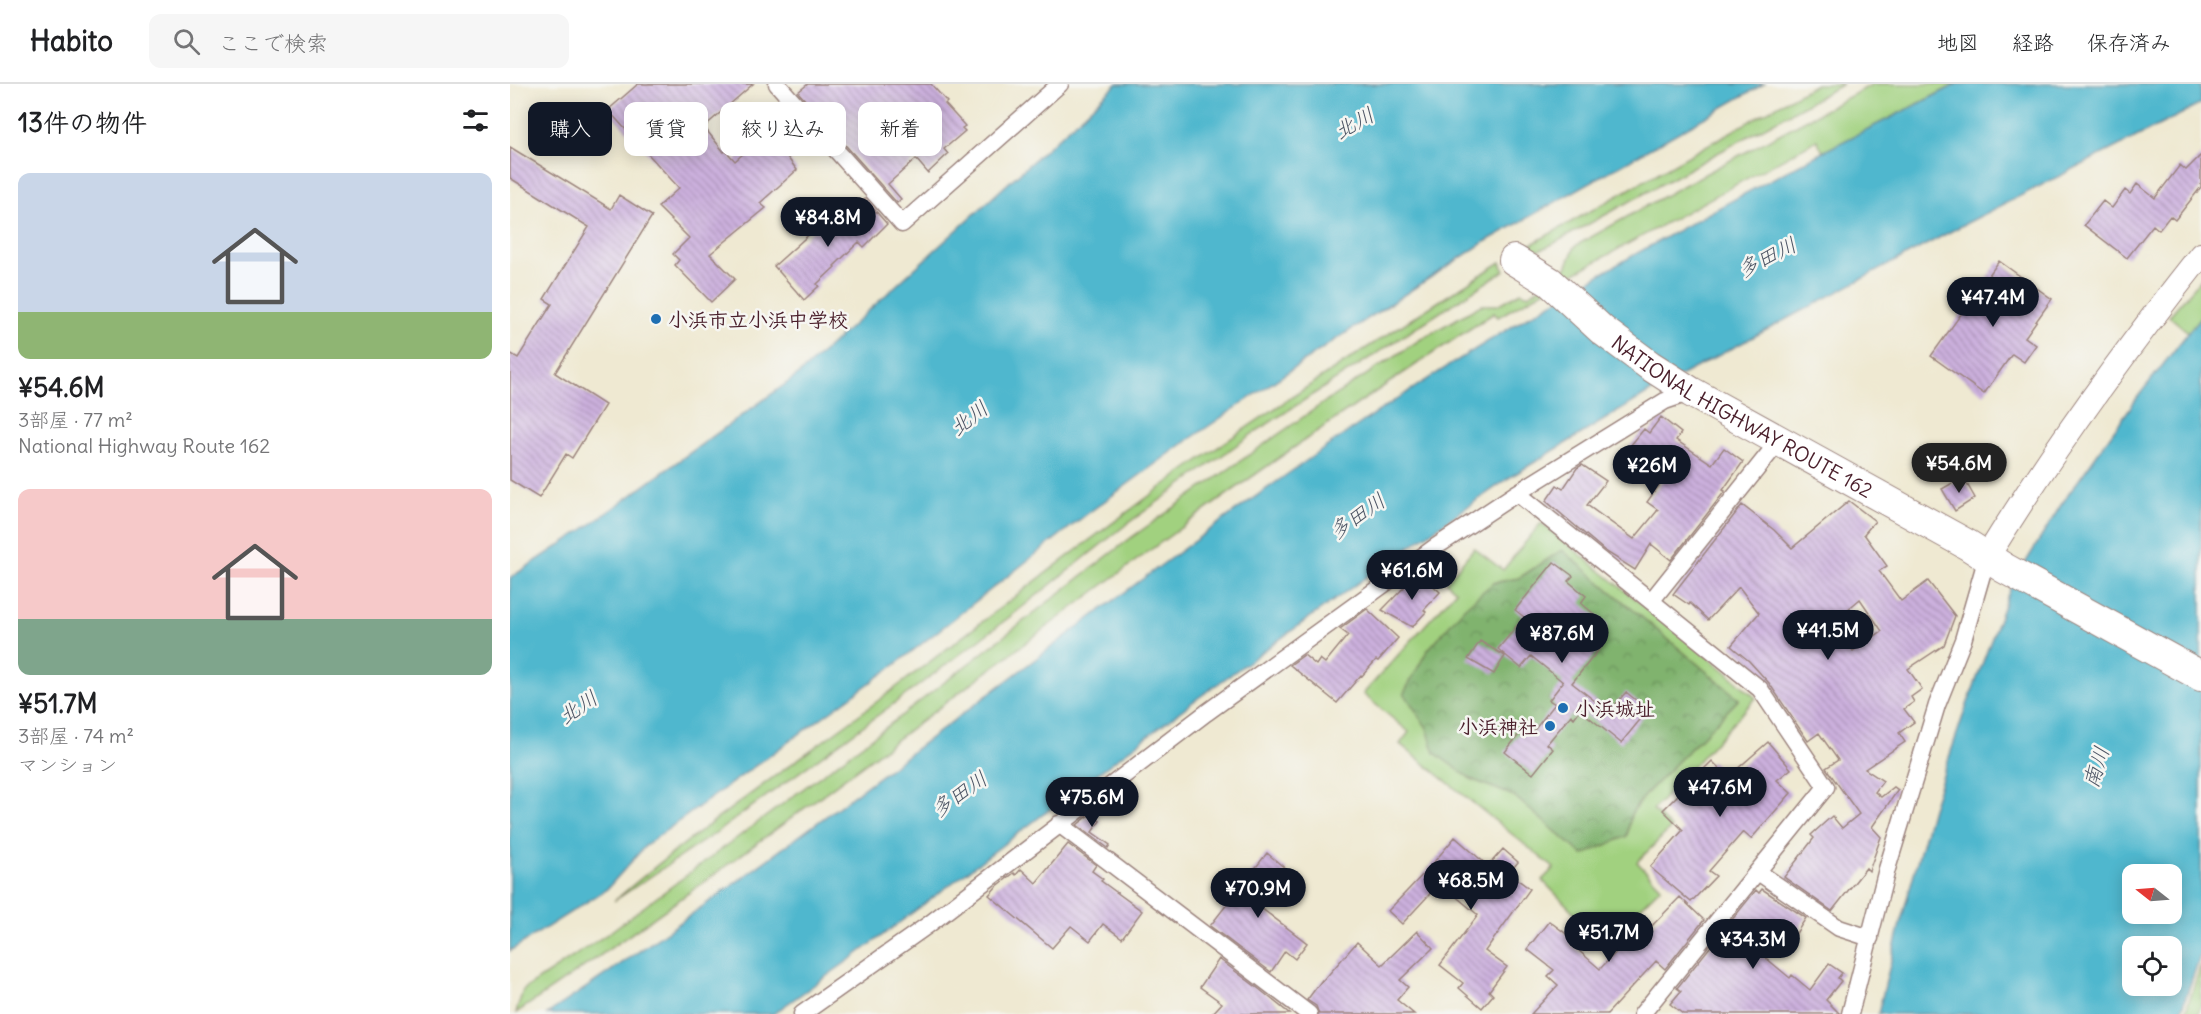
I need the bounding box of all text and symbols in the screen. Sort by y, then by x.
search box [149,14,569,68]
text: Habito [30,23,113,59]
icon: search [170,25,203,58]
text: ここで検索 [218,29,328,57]
text: 地図 [1937,29,1979,56]
text: 経路 [2012,29,2054,56]
text: 保存済み [2087,29,2171,56]
water label: 北川 [1329,101,1379,145]
chip: 購入 [528,102,612,156]
chip: 賃貸 [624,102,708,156]
chip: 絞り込み [720,102,846,156]
chip: 新着 [858,102,942,156]
icon: filters [459,104,492,137]
text: 13件の物件 [18,106,147,139]
pin: ¥84.8M [779,197,877,248]
text: ¥84.8M [795,204,861,229]
icon: home [201,212,309,320]
water label: 多田川 [1733,231,1801,283]
pin: ¥47.4M [1944,277,2042,328]
text: ¥47.4M [1961,284,2025,309]
place label: 小浜市立小浜中学校 [668,307,848,332]
marker: 小浜市立小浜中学校 [649,312,663,326]
street label: NATIONAL HIGHWAY ROUTE 162 [1607,329,1877,503]
text: ¥54.6M [18,371,105,404]
water label: 北川 [944,394,994,442]
text: 3部屋 · 77 m² [18,407,133,432]
text: National Highway Route 162 [18,433,270,458]
pin: ¥54.6M [1910,443,2008,494]
pin: ¥26M [1616,445,1688,496]
text: ¥54.6M [1926,450,1992,475]
text: ¥26M [1627,452,1677,477]
water label: 多田川 [1323,487,1391,545]
icon: home [201,528,309,636]
pin: ¥61.6M [1363,550,1461,601]
text: ¥61.6M [1380,557,1444,582]
pin: ¥41.5M [1779,610,1877,661]
pin: ¥87.6M [1513,613,1611,664]
text: ¥41.5M [1797,617,1859,642]
text: ¥87.6M [1530,620,1594,645]
water label: 北川 [553,684,603,730]
text: ¥51.7M [18,687,98,720]
place label: 小浜城址 [1575,696,1655,721]
marker: 小浜城址 [1556,701,1570,715]
place label: 小浜神社 [1458,714,1538,739]
marker: 小浜神社 [1543,719,1557,733]
text: 3部屋 · 74 m² [18,723,134,748]
water label: 南川 [2077,743,2115,791]
text: マンション [18,752,117,777]
water label: 多田川 [925,765,993,823]
pin: ¥47.6M [1671,767,1769,818]
text: ¥47.6M [1688,774,1752,799]
pin: ¥75.6M [1043,777,1141,828]
text: ¥75.6M [1060,784,1124,809]
pin: ¥68.5M [1422,860,1520,911]
north arrow [2122,864,2182,924]
map controls [2122,864,2182,996]
text: ¥68.5M [1438,867,1504,892]
pin: ¥70.9M [1209,868,1307,919]
text: ¥70.9M [1225,875,1291,900]
pin: ¥51.7M [1560,912,1658,963]
text: ¥51.7M [1578,919,1640,944]
pin: ¥34.3M [1704,919,1802,970]
text: ¥34.3M [1720,926,1786,951]
button: locate [2122,936,2182,996]

